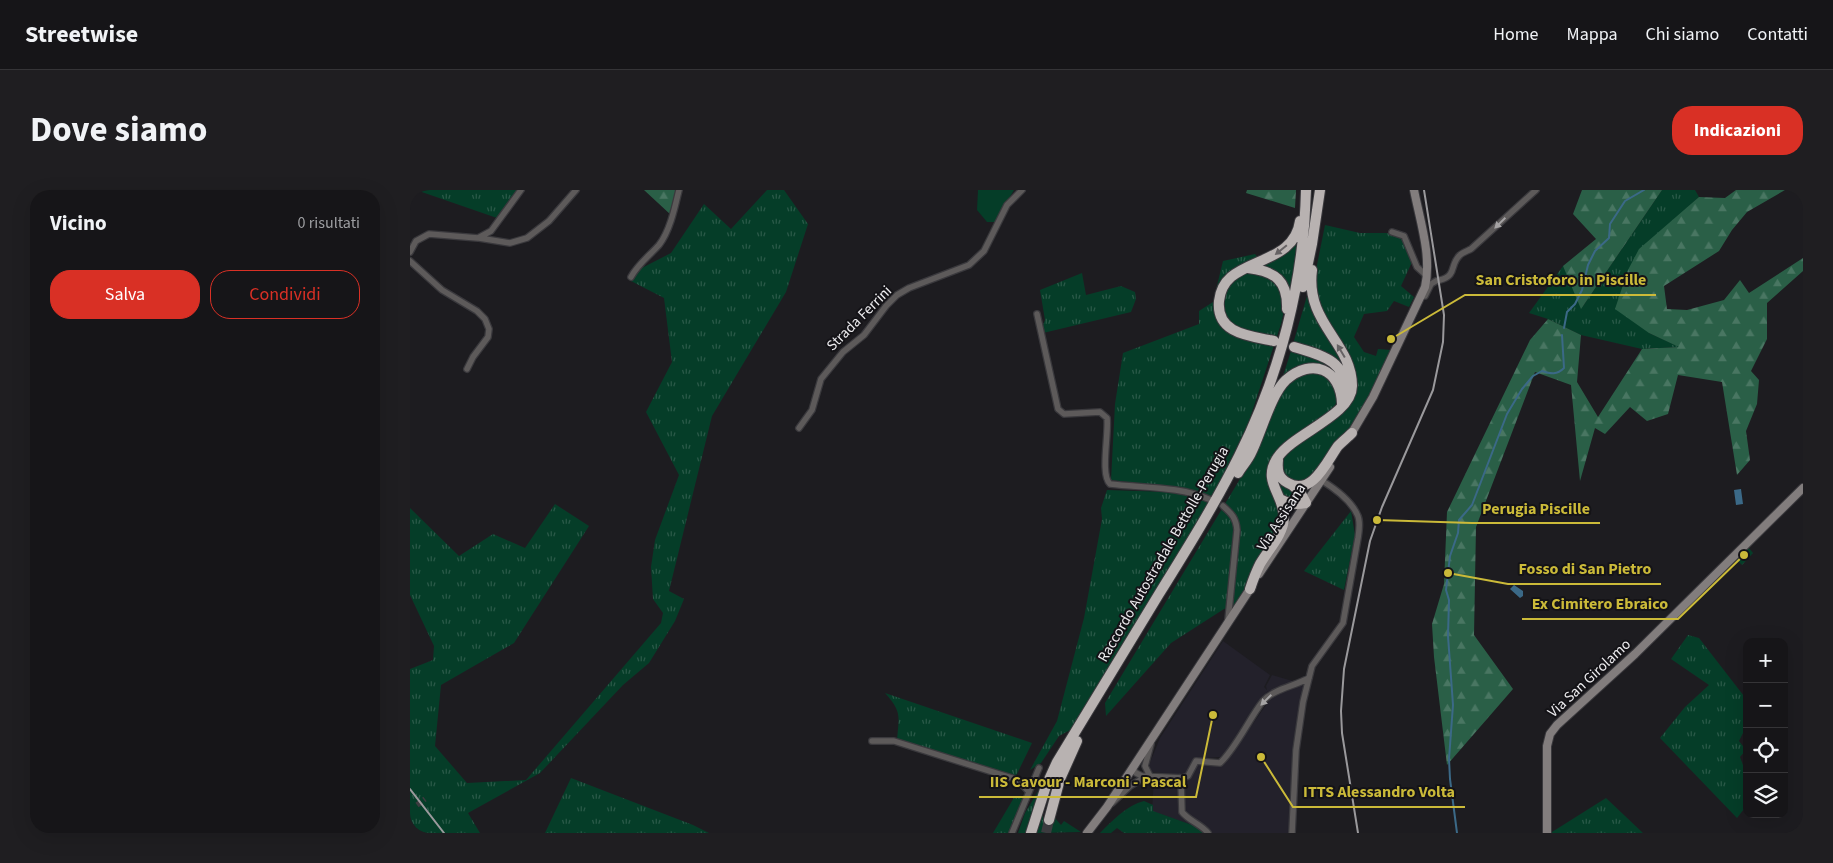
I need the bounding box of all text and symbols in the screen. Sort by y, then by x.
text: Streetwise [25,17,138,52]
text: Home [1493,22,1539,47]
text: Mappa [1567,22,1618,47]
text: Chi siamo [1646,22,1719,47]
text: Contatti [1747,22,1808,47]
text: Dove siamo [30,105,208,155]
button: Indicazioni [1672,106,1803,155]
text: Vicino [50,208,107,238]
text: 0 risultati [298,212,360,234]
one-way arrow [1494,217,1506,229]
one-way arrow [1275,244,1288,255]
callout: San Cristoforo in Piscille [1465,264,1656,295]
text: San Cristoforo in Piscille [1476,269,1646,291]
button: Salva [50,270,200,319]
button: Condividi [210,270,360,319]
street label: Strada Ferrini [822,281,897,356]
one-way arrow [1336,344,1345,357]
street label: Raccordo Autostradale Bettolle-Perugia [1093,442,1234,666]
street label: Via Assisana [1252,480,1311,555]
callout: Perugia Piscille [1472,492,1600,523]
text: Perugia Piscille [1482,498,1590,520]
callout: Fosso di San Pietro [1508,553,1661,584]
text: Fosso di San Pietro [1519,558,1652,580]
callout: Ex Cimitero Ebraico [1522,588,1678,619]
text: Ex Cimitero Ebraico [1532,593,1668,615]
street label: Via San Girolamo [1543,634,1636,722]
map controls [1743,638,1788,818]
button: + [1743,638,1788,683]
button: − [1743,683,1788,728]
one-way arrow [1260,694,1272,706]
button: locate [1743,728,1788,773]
callout: IIS Cavour - Marconi - Pascal [979,766,1196,797]
text: IIS Cavour - Marconi - Pascal [990,771,1187,793]
button: layers [1743,773,1788,818]
callout: ITTS Alessandro Volta [1293,776,1465,807]
text: ITTS Alessandro Volta [1303,781,1455,803]

